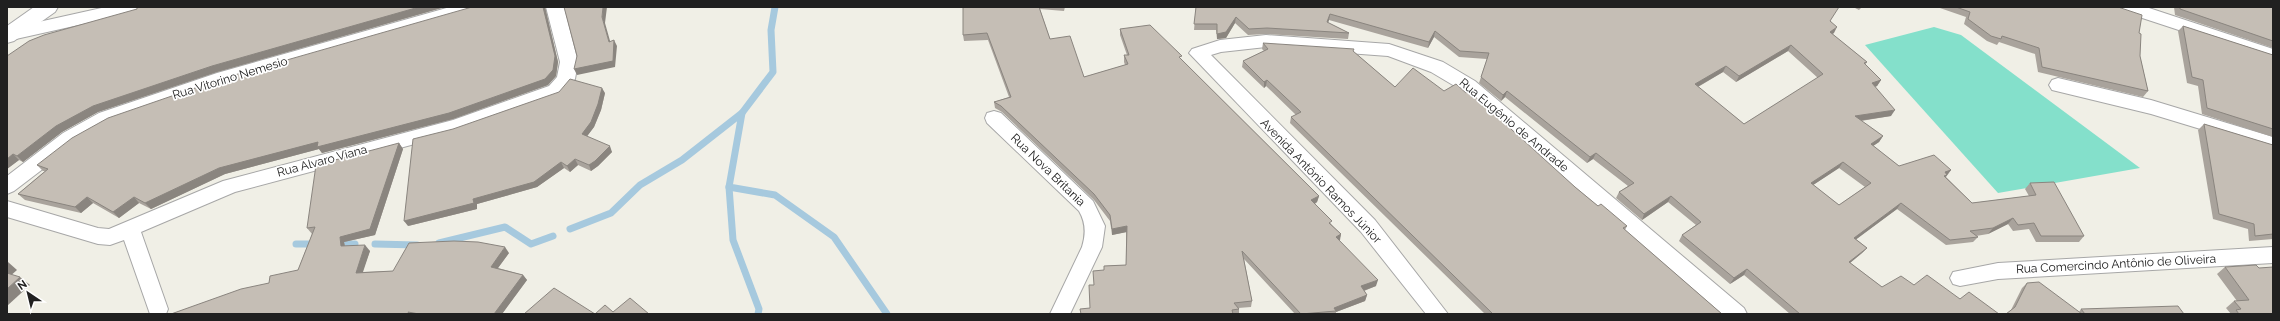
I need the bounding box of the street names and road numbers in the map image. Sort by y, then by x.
street label: Rua Vitorino Nemesio [171,54,289,102]
street label: Rua Eugênio de Andrade [1457,75,1571,175]
street label: Avenida Antônio Ramos Júnior [1258,116,1385,247]
street label: Rua Nova Britania [1008,131,1088,209]
street label: Rua Alvaro Viana [275,142,369,180]
street label: Rua Comercindo Antônio de Oliveira [2016,252,2216,276]

